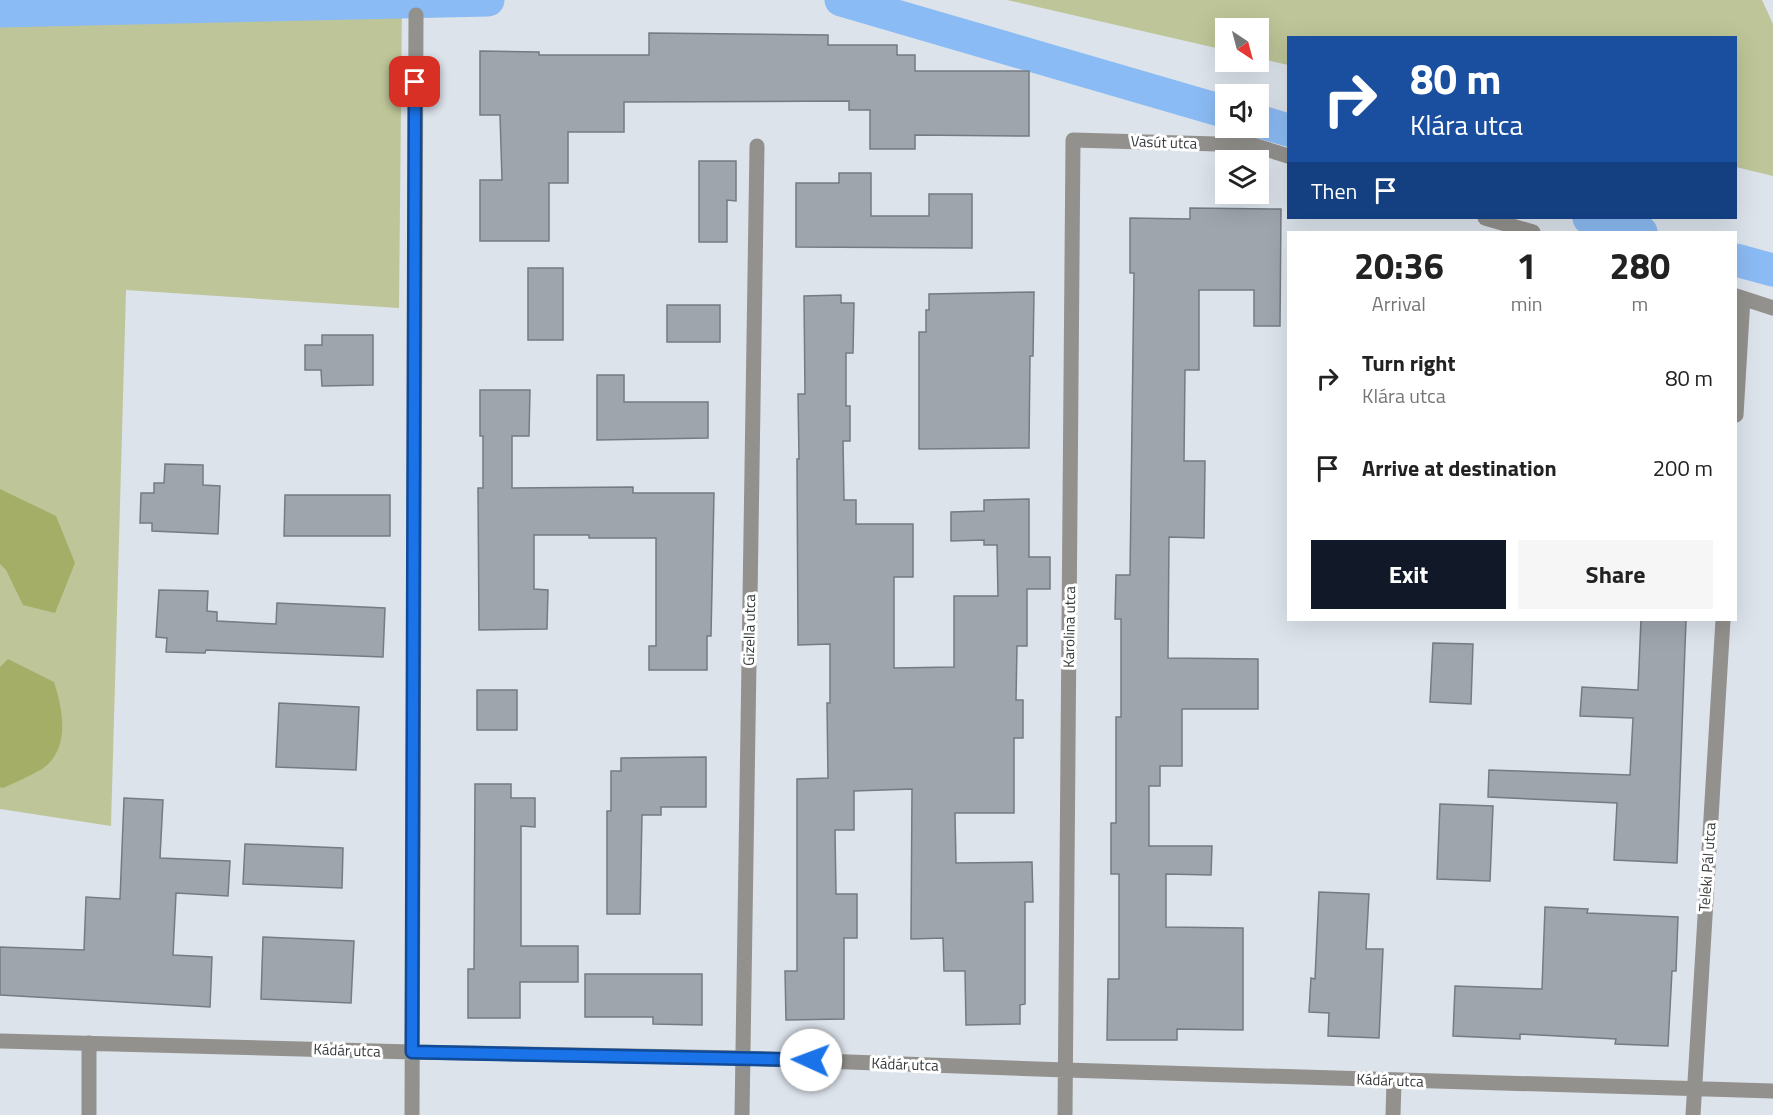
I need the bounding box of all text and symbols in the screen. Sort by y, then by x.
north arrow [1215,18,1269,72]
map controls [1215,18,1269,204]
text: 80 m [1410,46,1502,110]
pin [389,56,440,107]
icon: right [1311,60,1389,138]
icon: arrive [398,65,431,98]
button: sound [1215,84,1269,138]
text: Klára utca [1410,104,1523,145]
street label: Vasút utca [1130,129,1198,155]
button: layers [1215,150,1269,204]
text: Then [1311,174,1357,208]
icon: arrive [1369,174,1402,207]
text: 20:36 [1354,238,1444,293]
text: 1 [1517,238,1537,293]
text: 280 [1610,238,1670,293]
text: Arrival [1372,288,1426,319]
text: min [1511,288,1543,319]
text: m [1631,288,1648,319]
text: Turn right [1362,346,1456,380]
text: 80 m [1665,361,1713,395]
icon: right [1311,362,1344,395]
text: Klára utca [1362,380,1446,411]
text: Arrive at destination [1362,451,1557,485]
text: 200 m [1653,451,1713,485]
icon: arrive [1311,452,1344,485]
button: Exit [1311,540,1506,609]
button: Share [1518,540,1713,609]
street label: Karolina utca [1057,585,1081,668]
street label: Gizella utca [737,593,761,666]
street label: Teleki Pál utca [1692,821,1722,912]
position arrow [779,1028,843,1092]
street label: Kádár utca [313,1037,382,1063]
street label: Kádár utca [871,1051,940,1077]
street label: Kádár utca [1356,1067,1425,1093]

